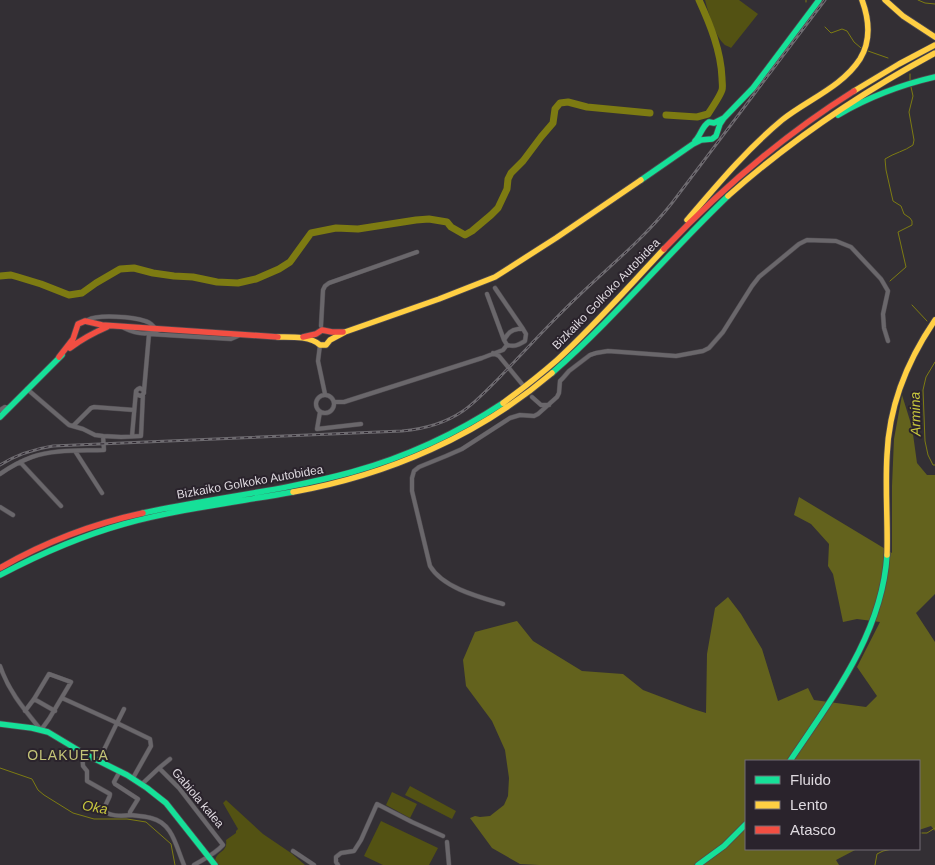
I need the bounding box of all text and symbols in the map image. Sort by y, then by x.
street label: Bizkaiko Golkoko Autobidea [549,235,663,352]
water label: Armina [907,391,923,437]
street label: Bizkaiko Golkoko Autobidea [176,462,325,502]
district label: OLAKUETA [27,747,109,763]
legend [745,760,920,850]
street label: Gabiola kalea [169,765,227,831]
text: Fluido [790,771,831,788]
text: Lento [790,796,828,813]
water label: Oka [81,797,109,817]
text: Atasco [790,821,836,838]

